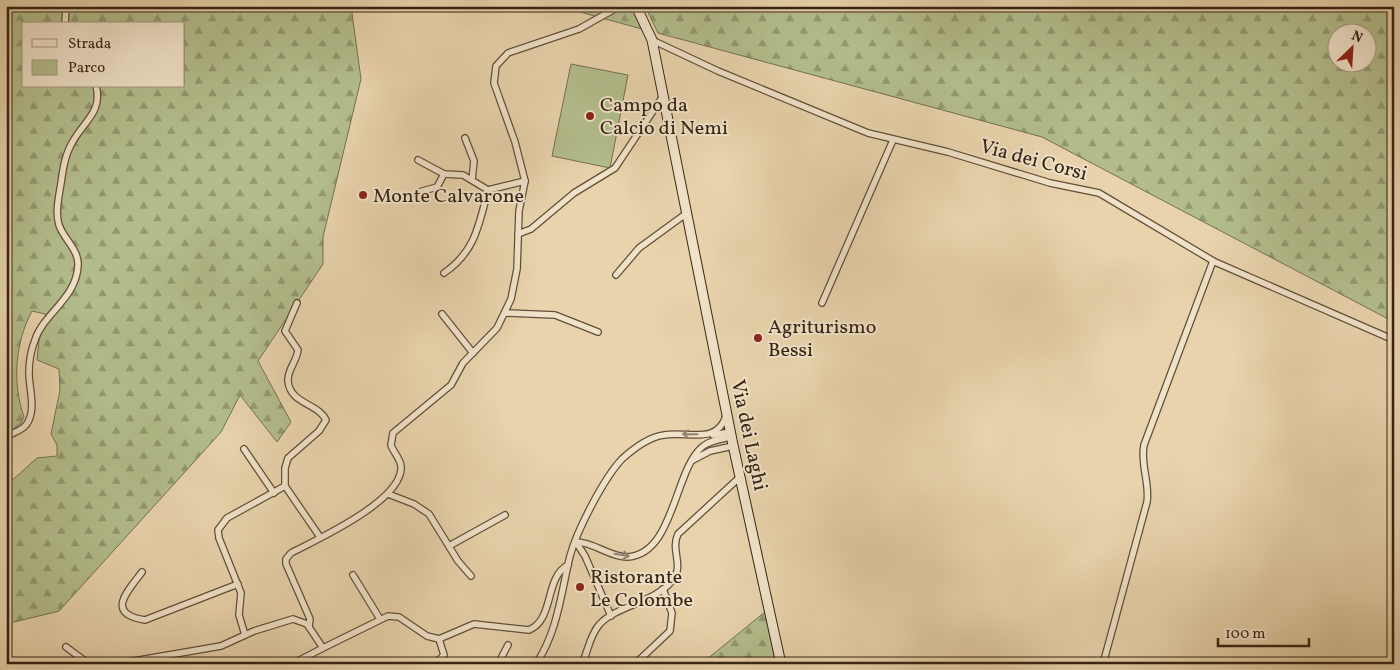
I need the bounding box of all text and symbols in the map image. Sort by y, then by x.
legend [22,22,185,88]
north arrow [1328,22,1378,72]
text: N [1348,27,1365,48]
text: Strada [68,34,111,55]
text: Parco [68,58,105,79]
place label: Campo da Calcio di Nemi [600,92,728,143]
marker: Campo da Calcio di Nemi [584,110,596,122]
street label: Via dei Corsi [977,133,1090,189]
place label: Monte Calvarone [373,183,524,211]
marker: Monte Calvarone [357,189,369,201]
place label: Agriturismo Bessi [768,314,876,365]
marker: Agriturismo Bessi [752,332,764,344]
street label: Via dei Laghi [723,377,773,494]
one-way arrow [683,429,699,439]
one-way arrow [613,550,629,560]
place label: Ristorante Le Colombe [590,564,693,615]
marker: Ristorante Le Colombe [574,581,586,593]
scale bar [1218,615,1309,647]
text: 100 m [1225,624,1265,645]

